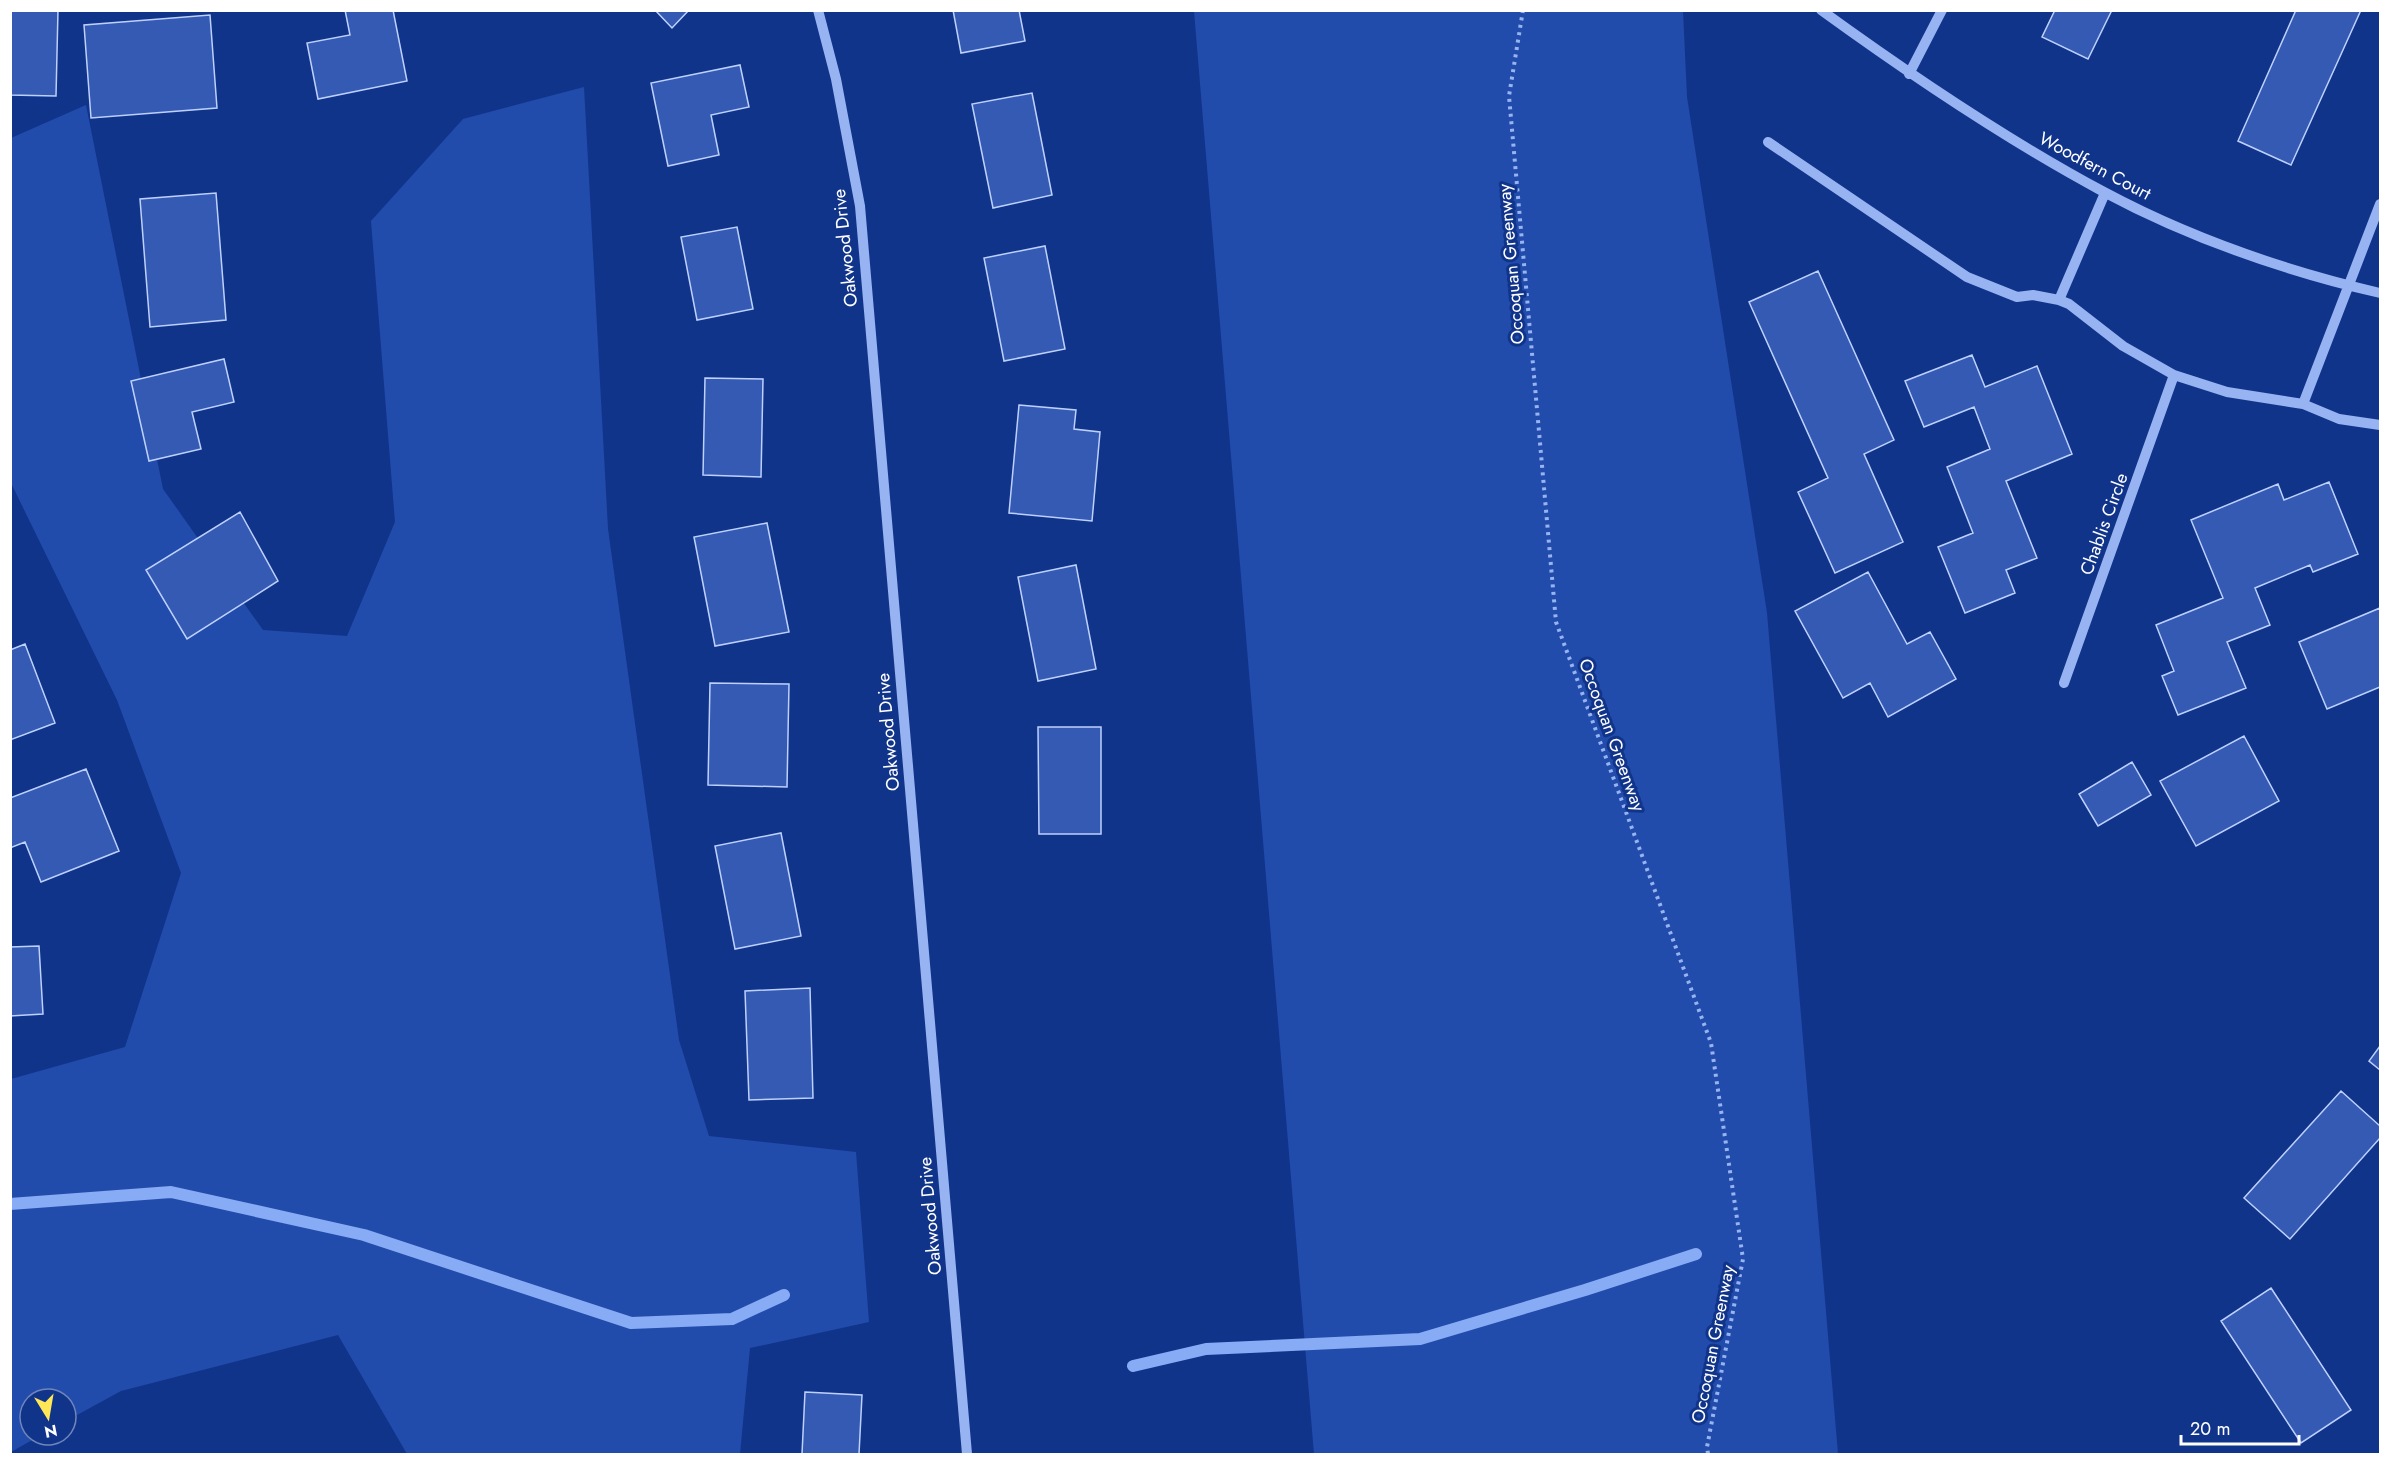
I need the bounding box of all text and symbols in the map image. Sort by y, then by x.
street label: Woodfern Court [2034,125,2156,207]
street label: Occoquan Greenway [1491,183,1531,345]
street label: Oakwood Drive [826,188,864,308]
street label: Chablis Circle [2073,469,2135,579]
street label: Occoquan Greenway [1572,655,1652,815]
street label: Oakwood Drive [870,672,906,792]
street label: Oakwood Drive [912,1156,948,1276]
street label: Occoquan Greenway [1685,1262,1741,1425]
north arrow [18,1387,78,1447]
scale bar [2181,1408,2300,1446]
text: 20 m [2190,1416,2230,1442]
text: N [42,1419,59,1444]

